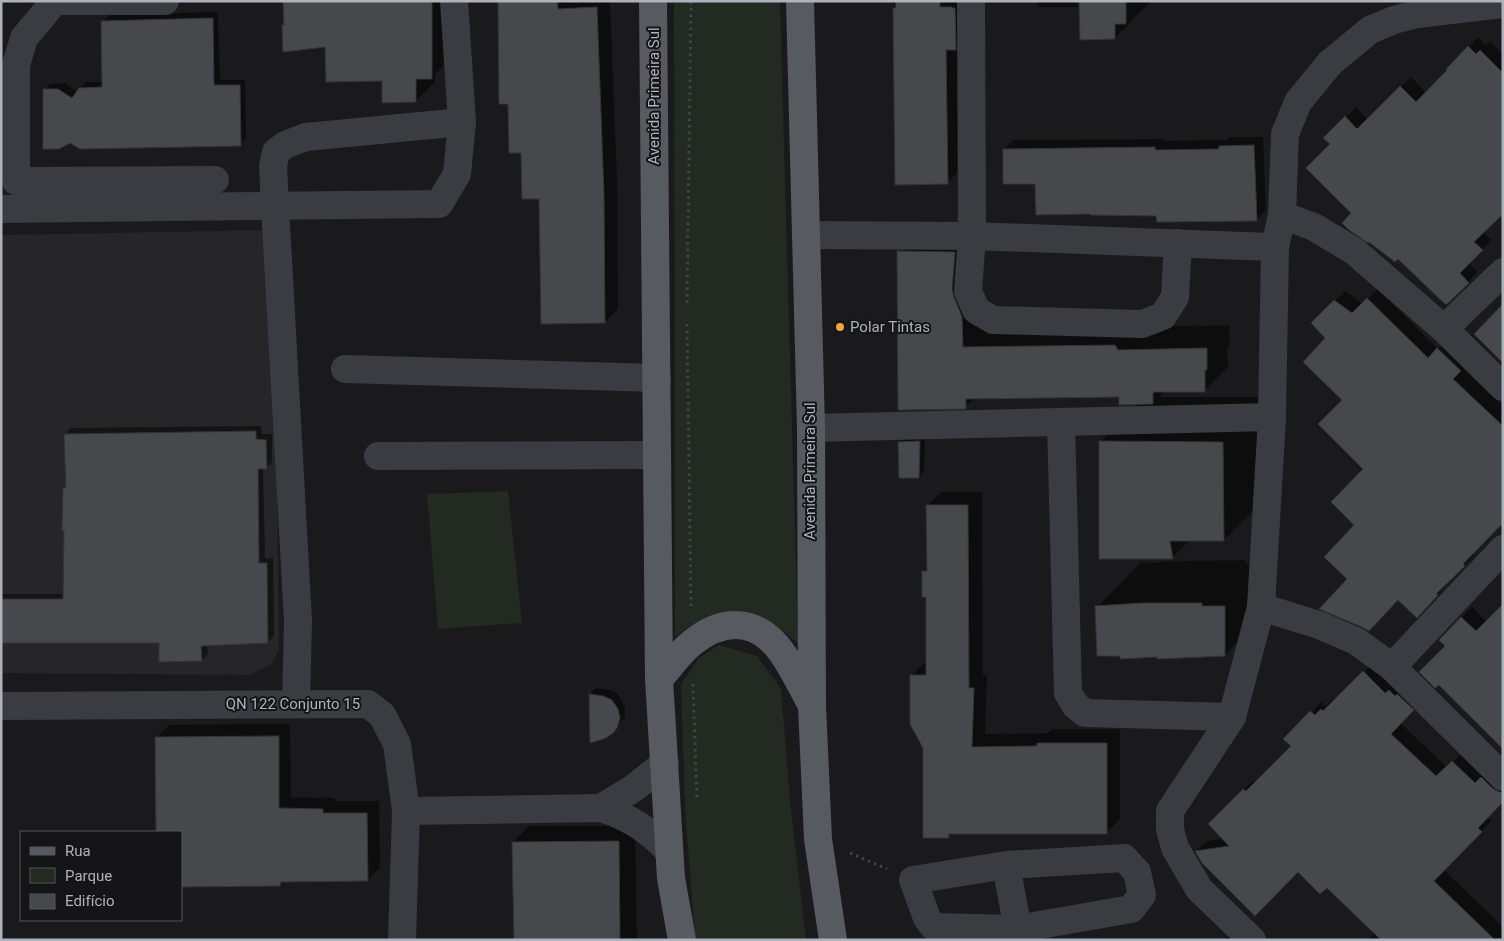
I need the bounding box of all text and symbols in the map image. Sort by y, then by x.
street label: Avenida Primeira Sul [645,27,663,165]
place label: Polar Tintas [850,318,930,336]
marker: Polar Tintas [834,321,846,333]
street label: Avenida Primeira Sul [801,402,819,540]
street label: QN 122 Conjunto 15 [226,695,360,713]
legend [20,831,182,921]
text: Rua [65,842,91,860]
text: Parque [65,867,112,885]
text: Edifício [65,892,114,910]

